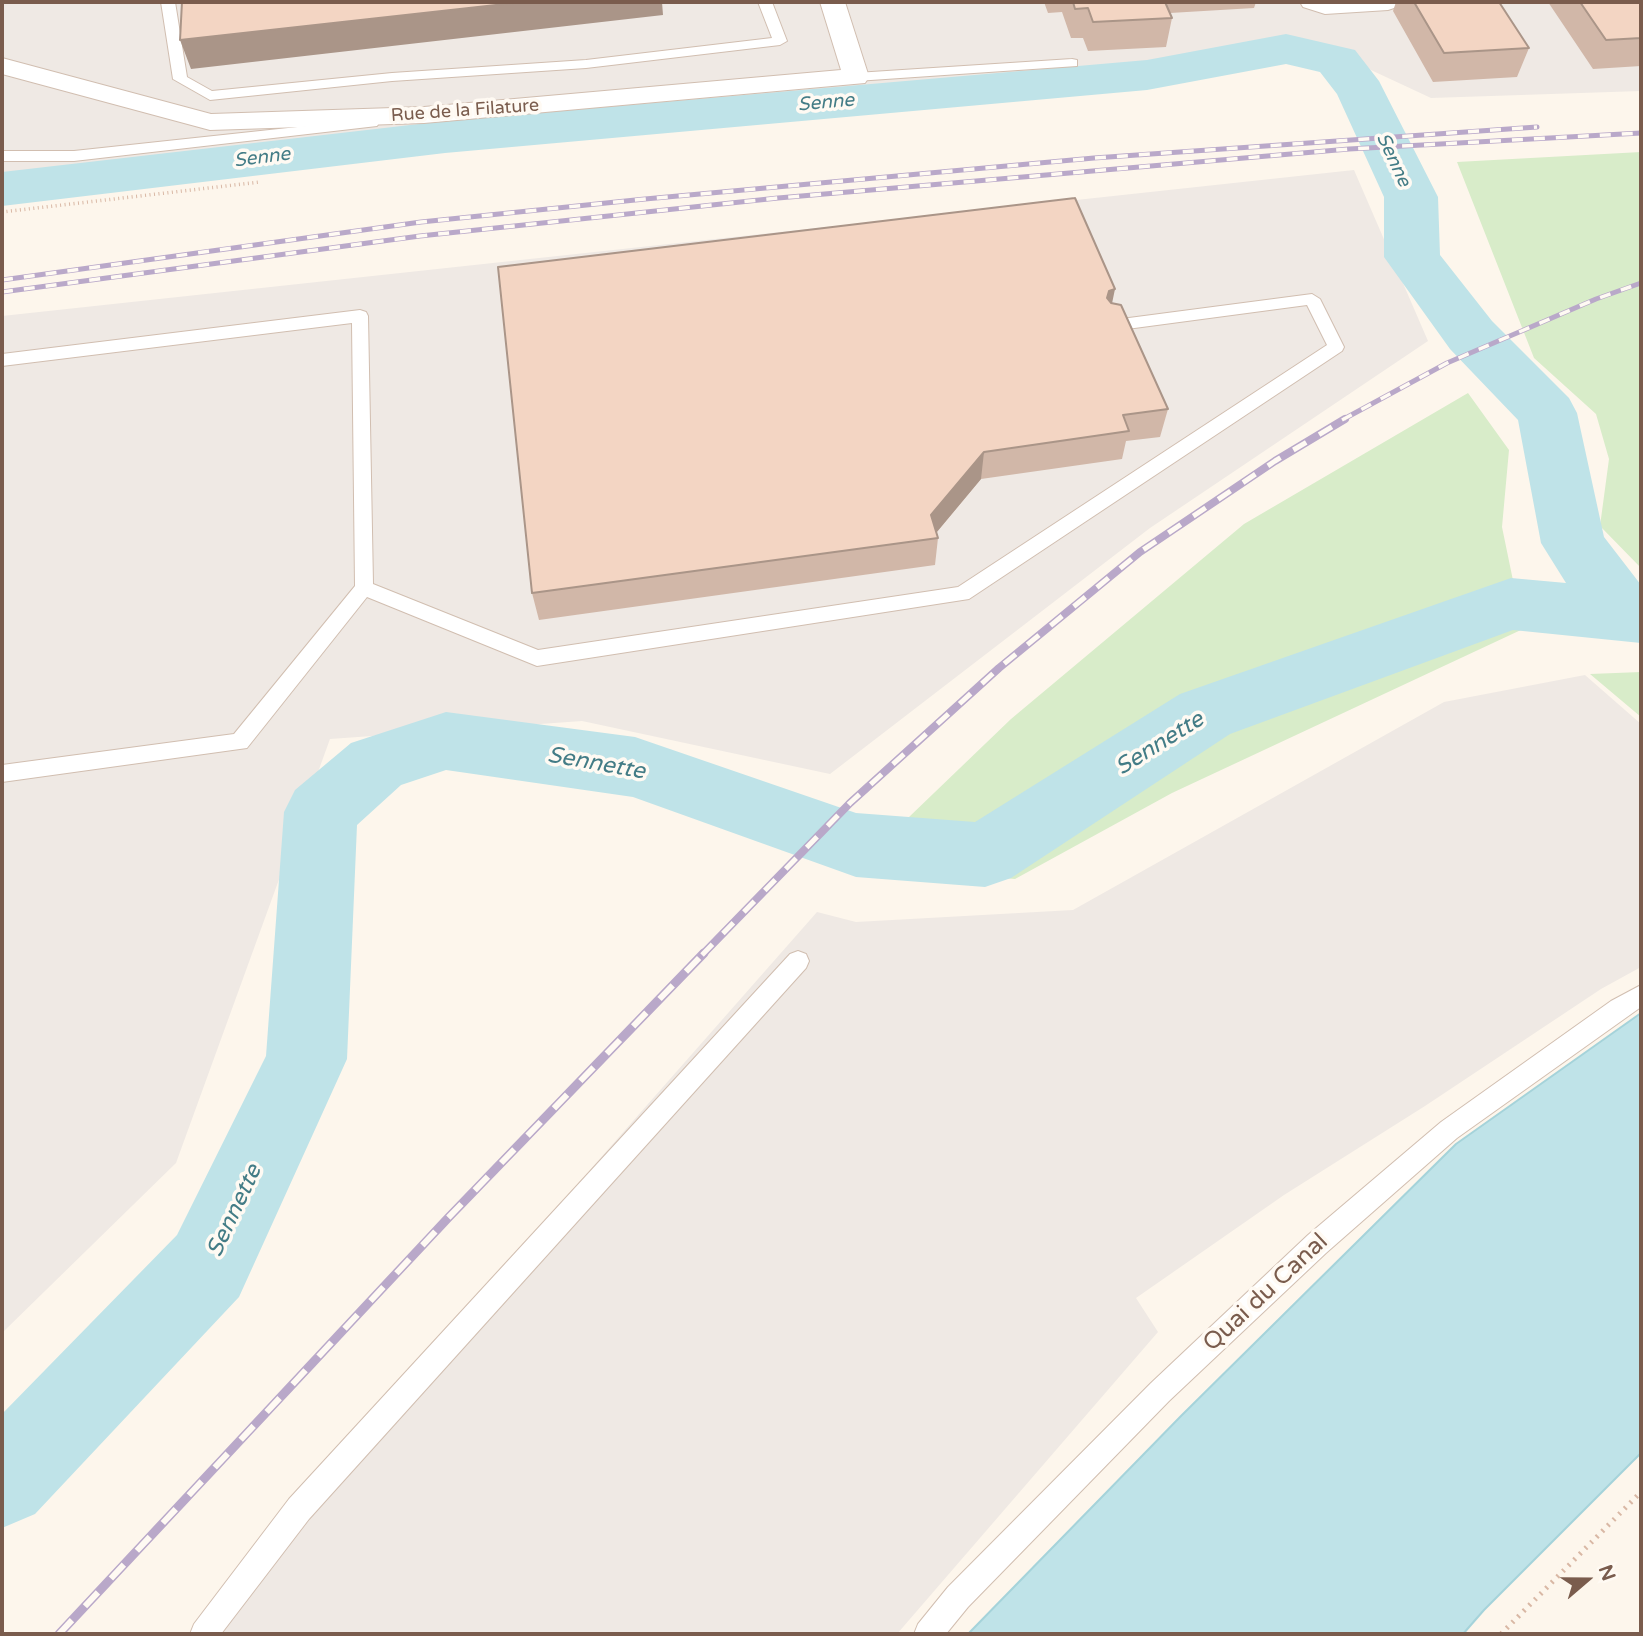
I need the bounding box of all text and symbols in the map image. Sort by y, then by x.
water label: Senne [797,89,855,117]
street label: Rue de la Filature [390,95,540,127]
water label: Senne [1371,130,1415,190]
water label: Senne [233,143,291,173]
water label: Sennette [1111,706,1209,782]
water label: Sennette [545,742,647,786]
water label: Sennette [202,1160,268,1262]
street label: Quai du Canal [1198,1228,1334,1358]
north arrow [1552,1545,1622,1615]
text: N [1594,1562,1620,1584]

